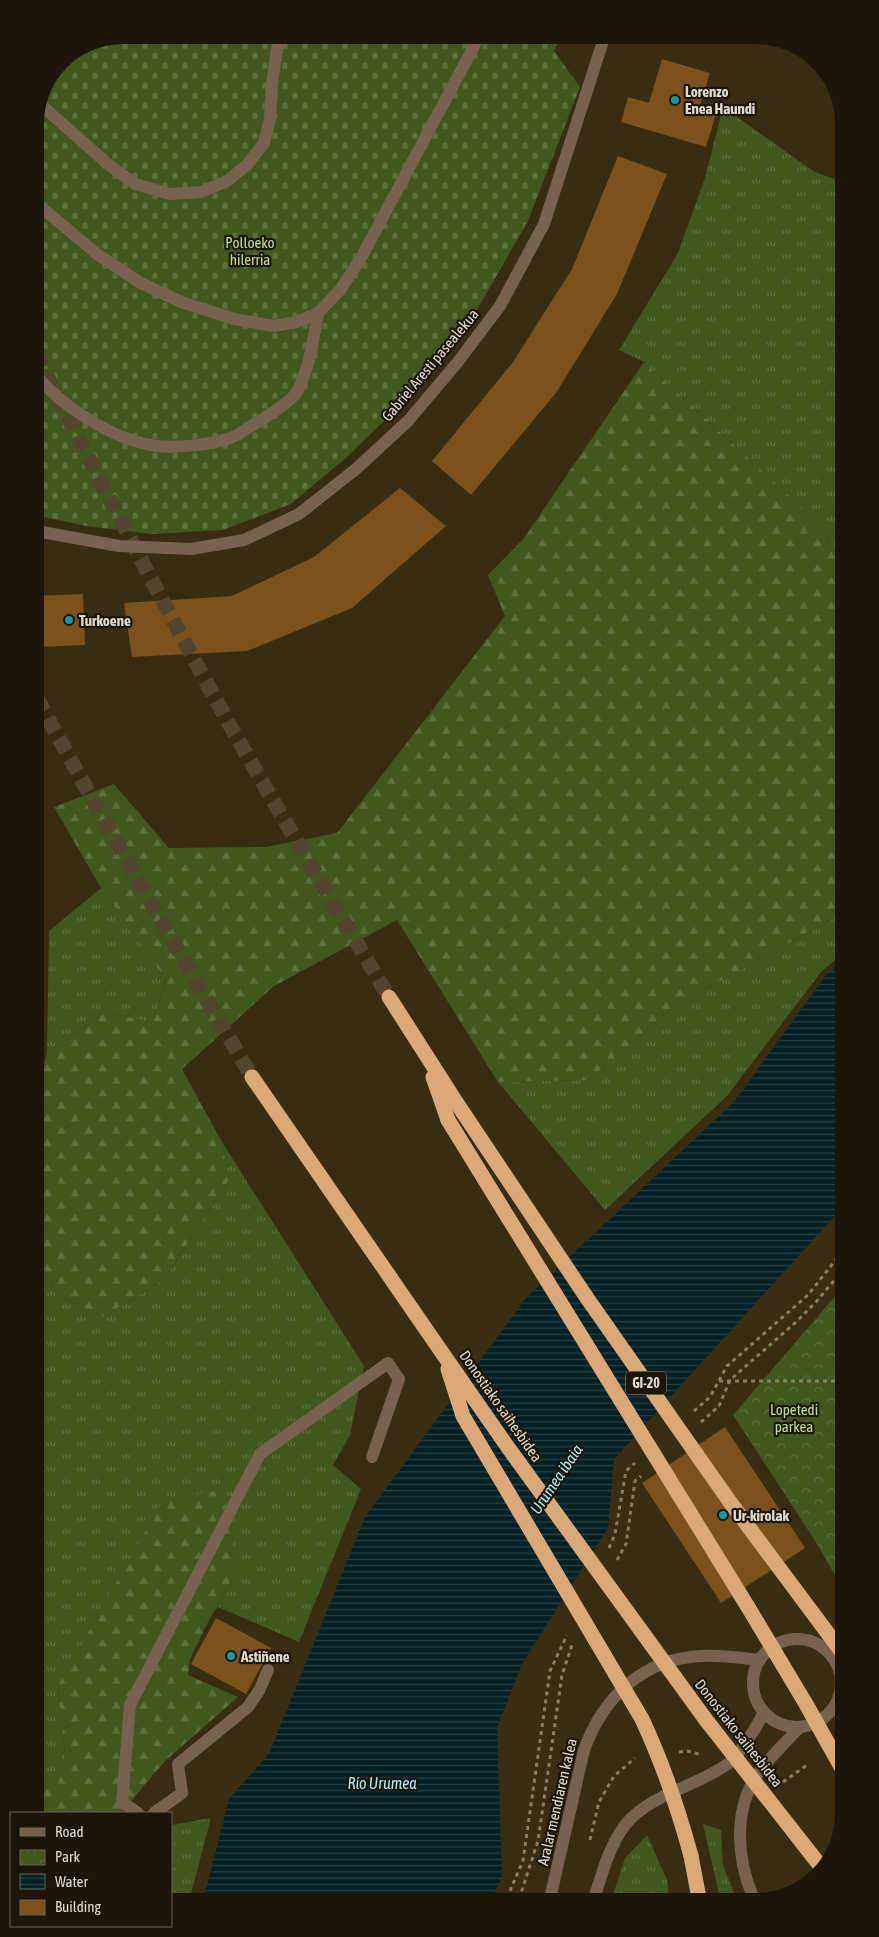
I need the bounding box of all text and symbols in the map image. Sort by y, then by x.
place label: Lorenzo Enea Haundi [685,83,755,117]
marker: Lorenzo Enea Haundi [669,94,681,106]
park label: Polloeko hilerria [225,234,275,268]
street label: Gabriel Aresti pasealekua [378,305,482,424]
place label: Turkoene [79,612,131,629]
marker: Turkoene [63,614,75,626]
street label: Donostiako saihesbidea [456,1347,546,1465]
road number: GI-20 [626,1372,666,1395]
park label: Lopetedi parkea [770,1401,818,1435]
water label: Urumea ibaia [526,1440,586,1517]
place label: Ur-kirolak [733,1507,789,1524]
marker: Ur-kirolak [717,1509,729,1521]
place label: Astiñene [240,1648,290,1665]
marker: Astiñene [225,1650,237,1662]
street label: Donostiako saihesbidea [692,1676,786,1790]
street label: Aralar mendiaren kalea [534,1737,580,1867]
water label: Río Urumea [347,1774,417,1792]
legend [10,1812,172,1927]
text: Road [55,1823,84,1840]
text: Park [55,1848,80,1865]
text: Water [55,1873,88,1890]
text: Building [55,1898,101,1915]

